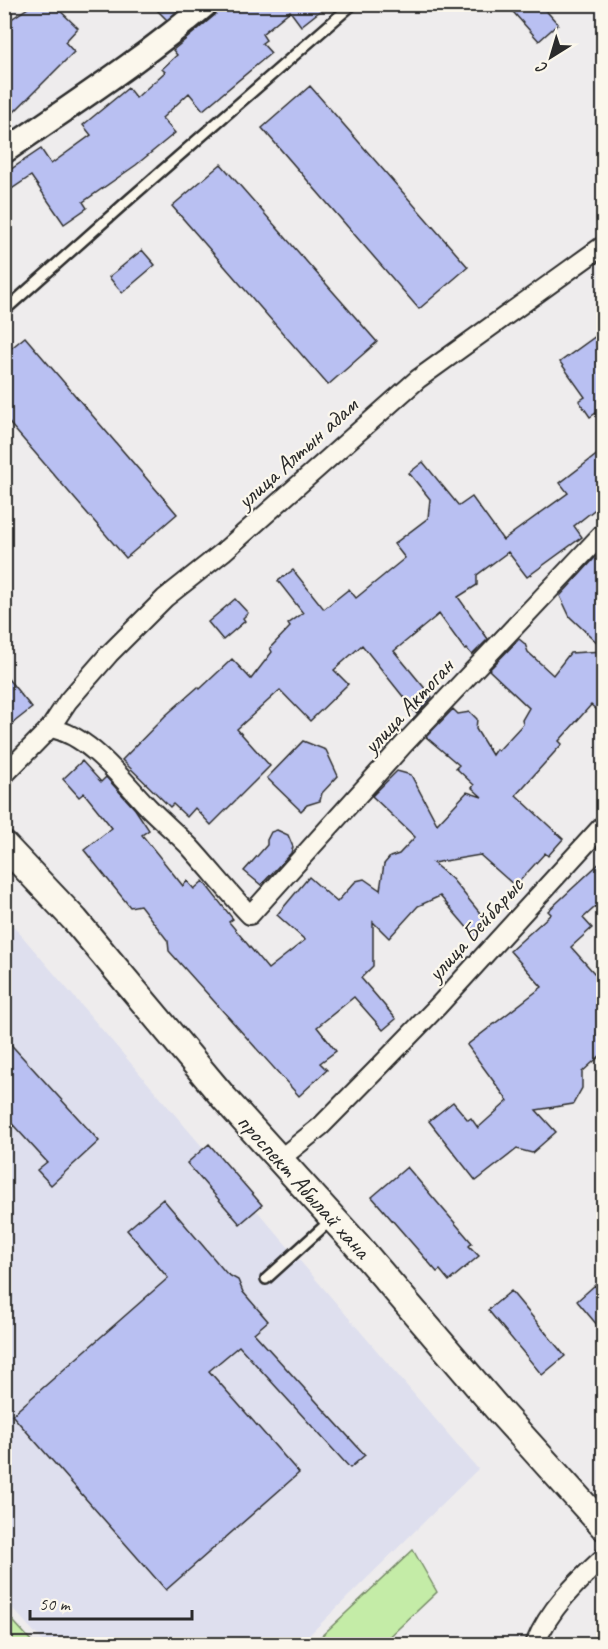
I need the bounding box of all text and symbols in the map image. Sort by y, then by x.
north arrow [521,27,581,87]
text: С [532,57,552,79]
street label: улица Алтын адам [229,390,365,517]
street label: улица Актоган [355,650,461,762]
street label: улица Бейбарыс [419,870,531,989]
street label: проспект Абылай хана [231,1107,378,1266]
scale bar [30,1583,192,1621]
text: 50 m [39,1593,72,1615]

